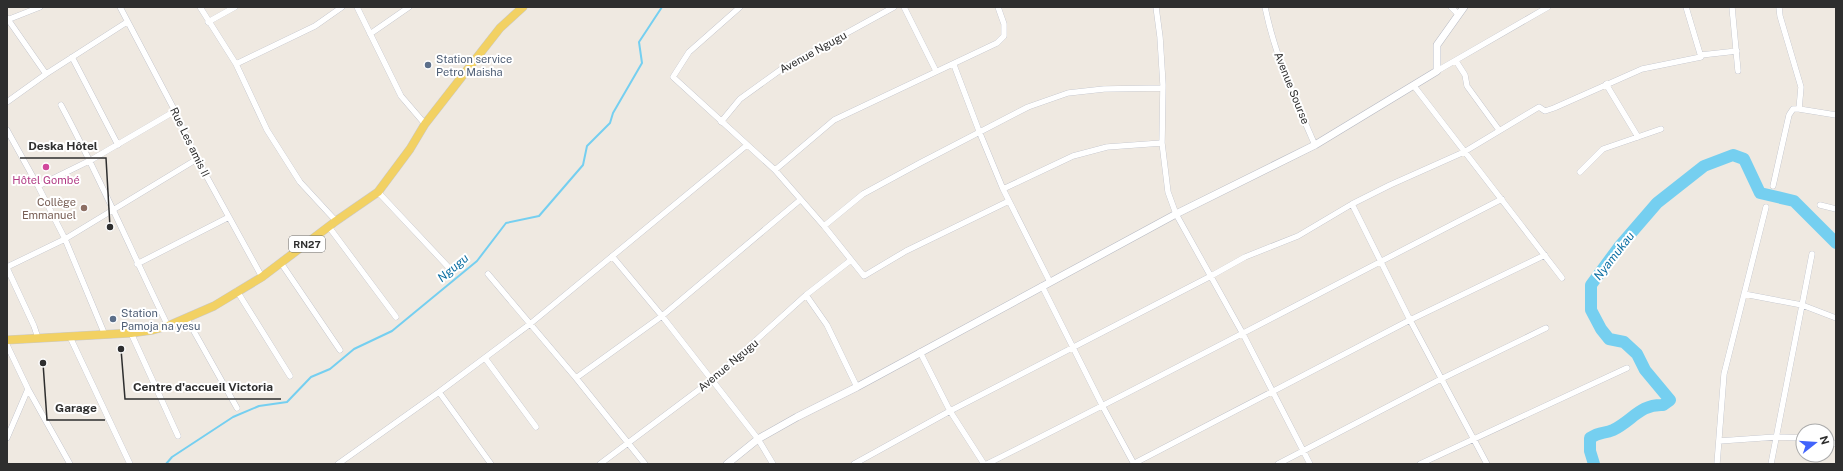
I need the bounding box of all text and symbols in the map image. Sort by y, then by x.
street label: Avenue Ngugu [777,29,849,75]
street label: Avenue Sourse [1272,50,1312,126]
place label: Station service Petro Maisha [436,53,512,78]
marker: Station service Petro Maisha [423,60,433,70]
street label: Rue Les amis II [168,105,212,179]
callout: Deska Hôtel [20,134,106,158]
text: Deska Hôtel [28,139,98,153]
marker: Hôtel Gombé [41,162,51,172]
place label: Hôtel Gombé [12,174,80,186]
place label: Collège Emmanuel [22,196,76,221]
marker: Collège Emmanuel [79,203,89,213]
water label: Nyamukau [1591,229,1637,283]
road number: RN27 [289,236,325,252]
water label: Ngugu [435,251,472,285]
place label: Station Pamoja na yesu [121,307,200,332]
marker: Station Pamoja na yesu [108,314,118,324]
street label: Avenue Ngugu [696,336,760,394]
callout: Centre d'accueil Victoria [125,375,281,399]
text: Centre d'accueil Victoria [133,380,273,394]
callout: Garage [47,396,105,420]
text: Garage [55,401,97,415]
north arrow [1795,423,1835,463]
text: N [1818,434,1832,446]

